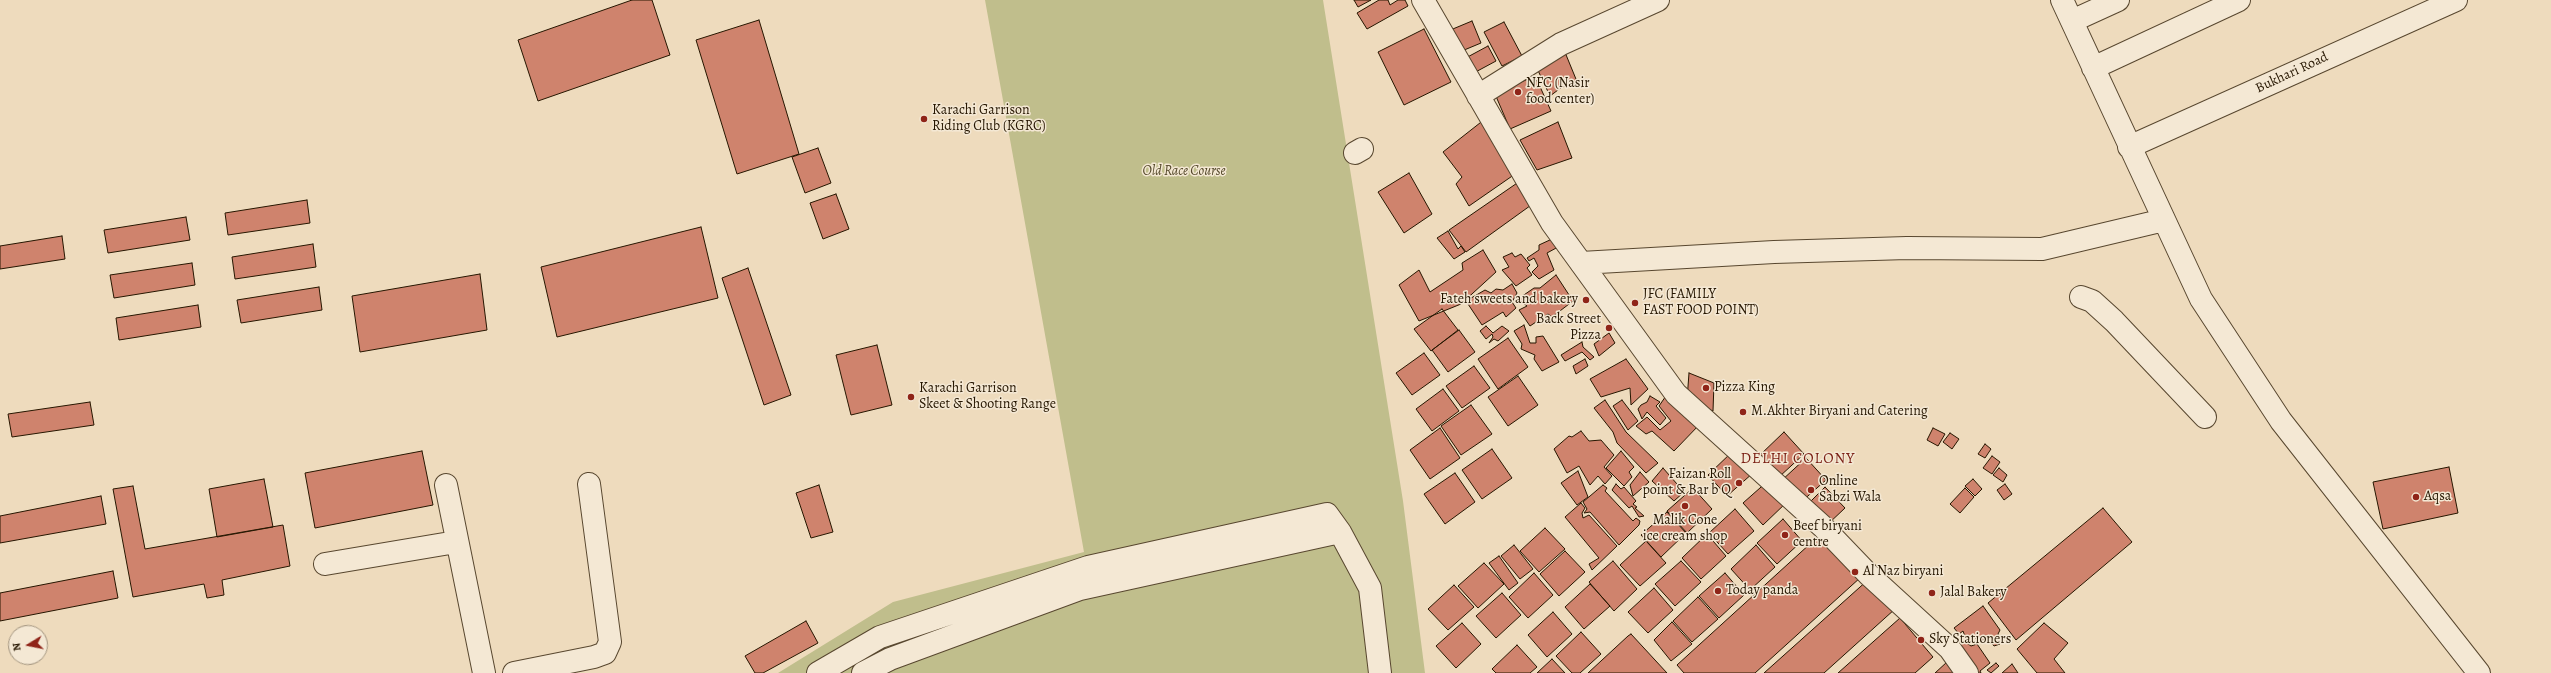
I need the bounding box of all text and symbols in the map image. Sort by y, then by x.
street label: Bukhari Road [2253,49,2331,97]
place label: NFC (Nasir food center) [1526,76,1594,108]
marker: NFC (Nasir food center) [1513,87,1523,97]
place label: Karachi Garrison Riding Club (KGRC) [932,103,1046,136]
marker: Karachi Garrison Riding Club (KGRC) [919,114,929,124]
park label: Old Race Course [1142,164,1226,180]
place label: JFC (FAMILY FAST FOOD POINT) [1643,287,1759,320]
place label: Fateh sweets and bakery [1440,292,1578,308]
marker: Fateh sweets and bakery [1581,295,1591,305]
marker: JFC (FAMILY FAST FOOD POINT) [1630,298,1640,308]
place label: Back Street Pizza [1536,312,1601,344]
marker: Back Street Pizza [1604,323,1614,333]
place label: Pizza King [1714,380,1775,396]
place label: Karachi Garrison Skeet & Shooting Range [919,381,1056,414]
marker: Pizza King [1701,383,1711,393]
marker: Karachi Garrison Skeet & Shooting Range [906,392,916,402]
place label: M.Akhter Biryani and Catering [1751,404,1928,420]
marker: M.Akhter Biryani and Catering [1738,407,1748,417]
district label: DELHI COLONY [1741,450,1855,468]
place label: Faizan Roll point & Bar b Q [1642,467,1731,500]
place label: Online Sabzi Wala [1819,474,1881,506]
marker: Faizan Roll point & Bar b Q [1734,478,1744,488]
marker: Online Sabzi Wala [1806,485,1816,495]
place label: Aqsa [2424,489,2451,505]
marker: Aqsa [2411,492,2421,502]
marker: Malik Cone ice cream shop [1680,501,1690,511]
place label: Malik Cone ice cream shop [1643,513,1727,546]
place label: Beef biryani centre [1793,519,1862,552]
marker: Beef biryani centre [1780,530,1790,540]
place label: Al Naz biryani [1863,564,1943,580]
marker: Al Naz biryani [1850,567,1860,577]
place label: Today panda [1726,583,1798,599]
place label: Jalal Bakery [1940,585,2006,601]
marker: Today panda [1713,586,1723,596]
marker: Jalal Bakery [1927,588,1937,598]
north arrow [8,625,48,665]
place label: Sky Stationers [1929,632,2011,648]
marker: Sky Stationers [1916,635,1926,645]
text: N [9,642,25,652]

